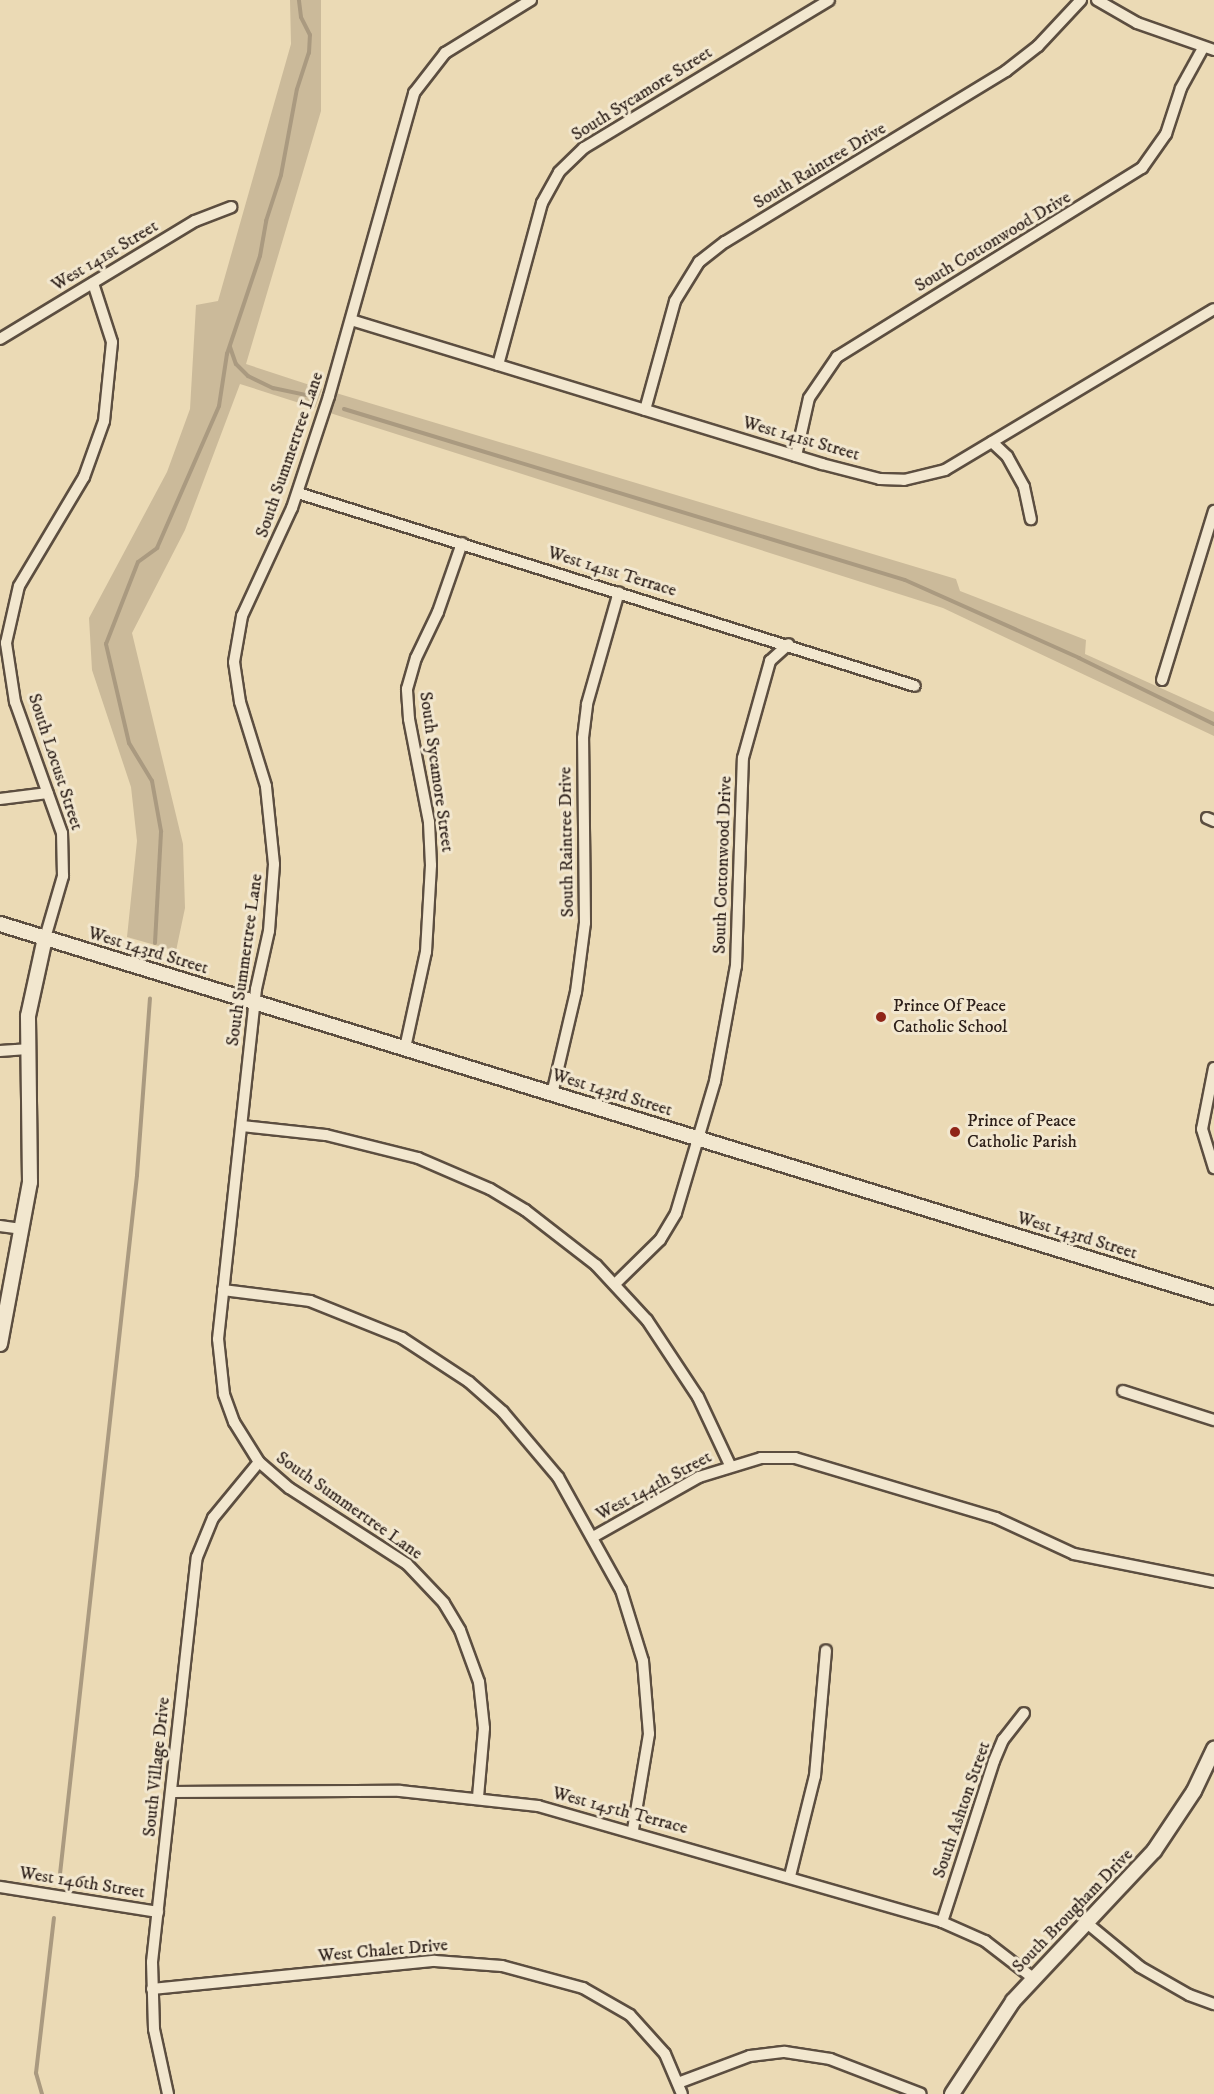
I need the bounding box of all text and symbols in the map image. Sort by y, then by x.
street label: South Sycamore Street [568,42,716,146]
street label: South Raintree Drive [750,118,890,214]
street label: South Cottonwood Drive [911,187,1075,297]
street label: West 141st Street [48,216,162,296]
street label: South Summertree Lane [251,369,329,541]
street label: West 141st Street [740,412,862,466]
street label: West 141st Terrace [545,542,679,602]
street label: South Sycamore Street [414,690,458,854]
street label: South Locust Street [23,691,87,833]
street label: South Raintree Drive [555,766,579,918]
street label: South Cottonwood Drive [709,776,737,954]
street label: South Summertree Lane [222,872,268,1048]
street label: West 143rd Street [85,922,211,980]
place label: Prince Of Peace Catholic School [893,996,1008,1038]
marker: Prince Of Peace Catholic School [874,1010,888,1024]
street label: West 143rd Street [549,1064,675,1122]
place label: Prince of Peace Catholic Parish [967,1111,1077,1154]
marker: Prince of Peace Catholic Parish [948,1125,962,1139]
street label: West 143rd Street [1014,1207,1140,1265]
street label: West 144th Street [593,1446,715,1526]
street label: South Summertree Lane [272,1447,426,1565]
street label: South Village Drive [139,1696,175,1838]
street label: South Ashton Street [928,1739,996,1881]
street label: West 145th Terrace [550,1783,690,1839]
street label: South Brougham Drive [1008,1844,1138,1978]
street label: West 146th Street [18,1862,146,1904]
street label: West Chalet Drive [317,1935,449,1967]

